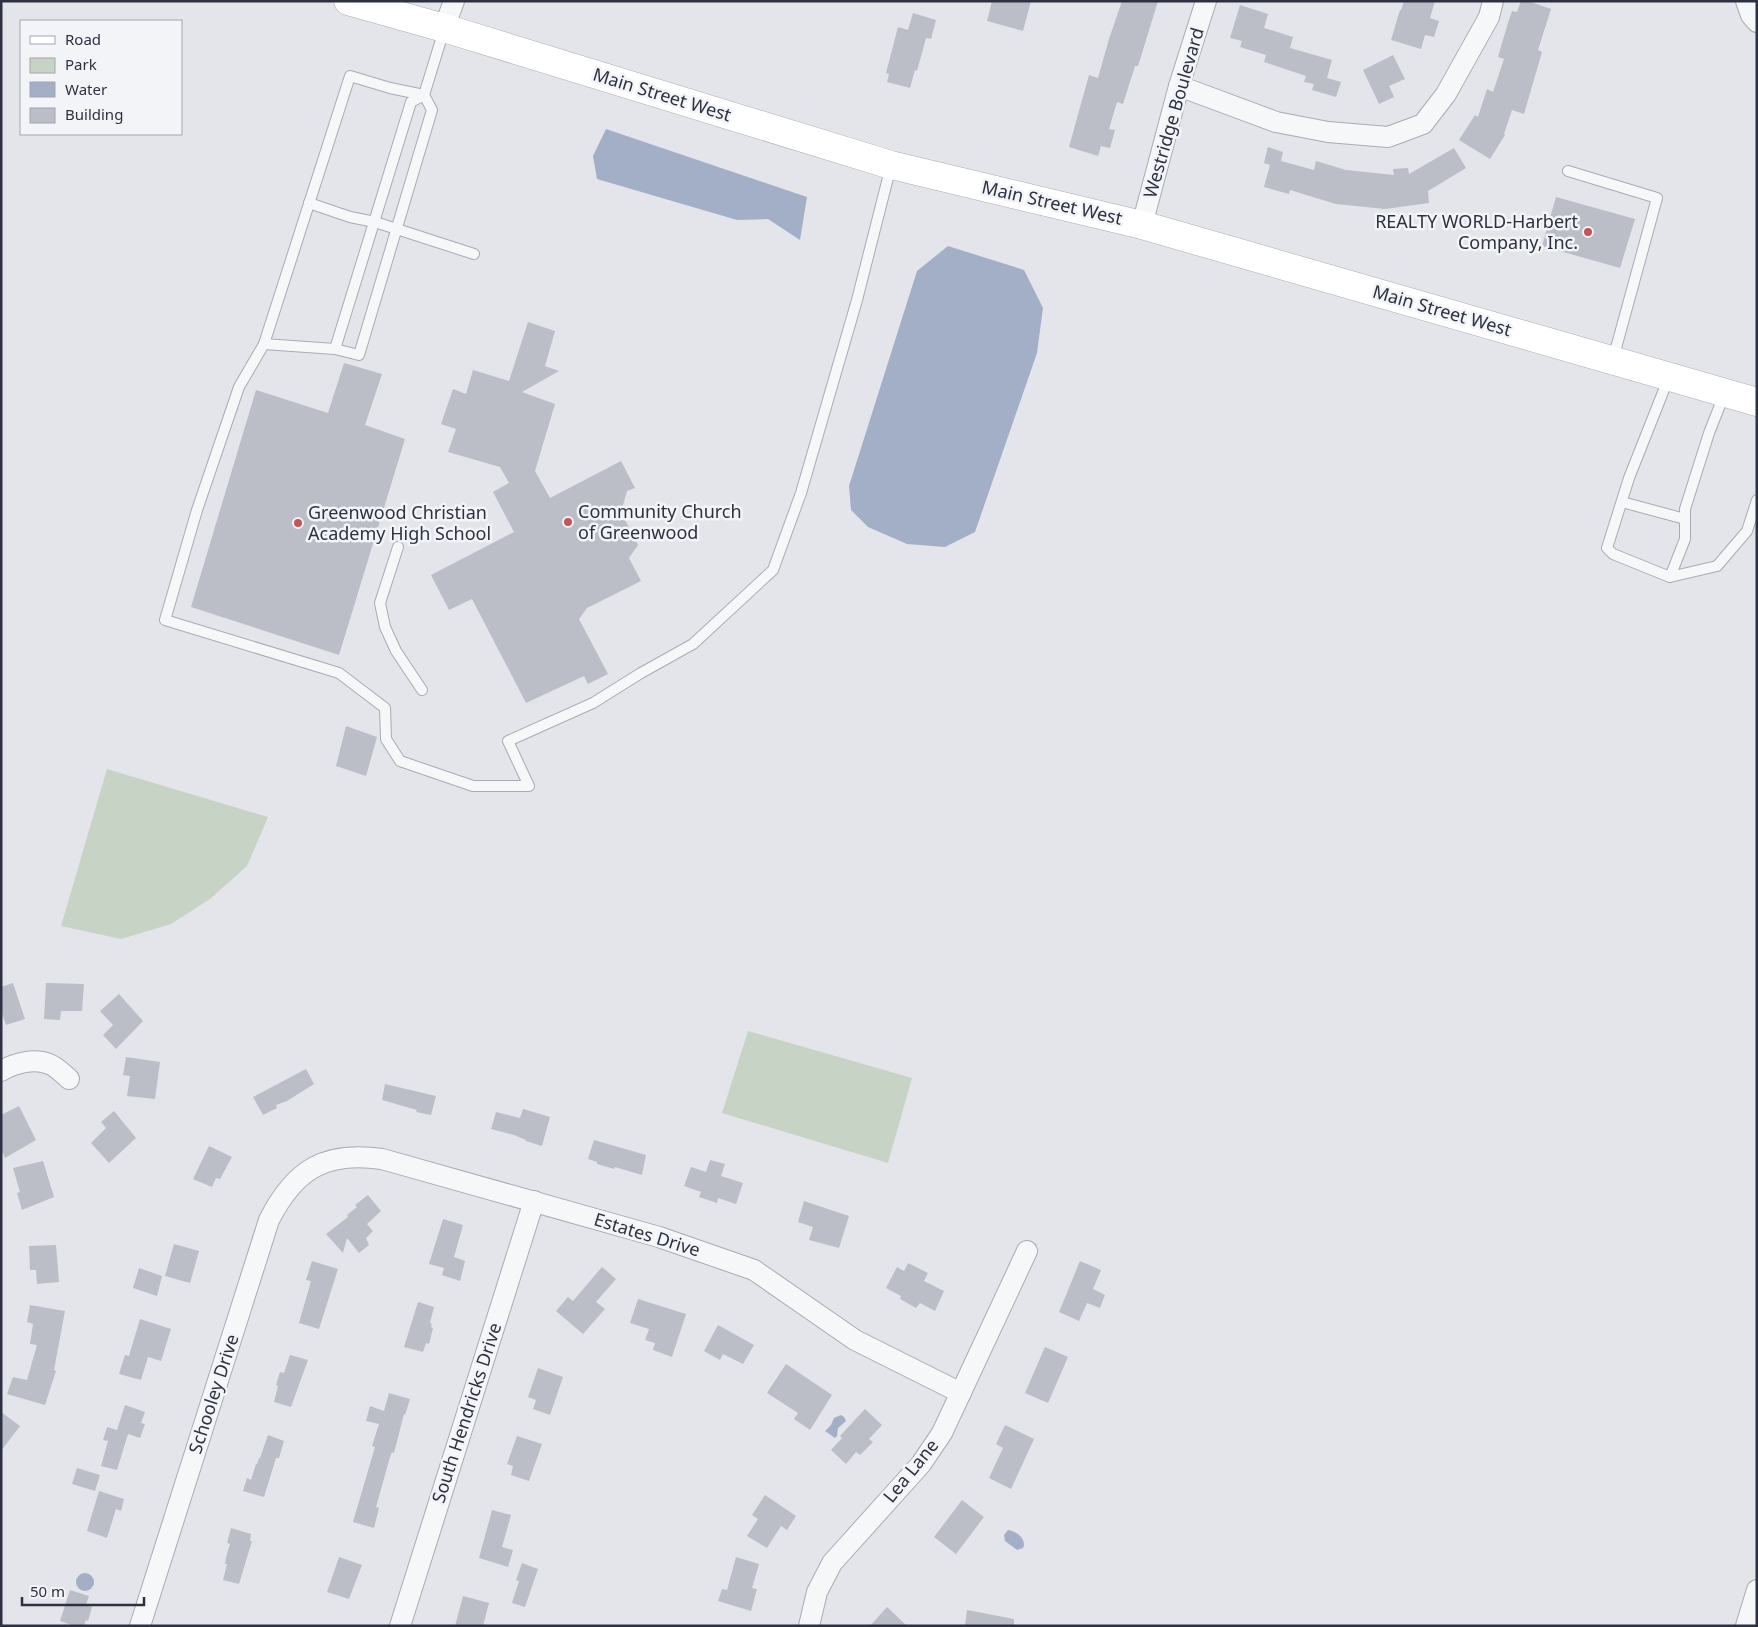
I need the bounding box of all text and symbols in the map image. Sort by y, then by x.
legend [20,20,182,135]
street label: Westridge Boulevard [1137,25,1209,201]
text: Road [65,29,101,49]
text: Park [65,54,97,74]
street label: Main Street West [590,62,735,127]
text: Water [65,79,107,99]
text: Building [65,104,123,124]
street label: Main Street West [980,174,1125,230]
place label: REALTY WORLD-Harbert Company, Inc. [1375,209,1579,254]
marker: REALTY WORLD-Harbert Company, Inc. [1582,226,1594,238]
street label: Main Street West [1370,279,1515,341]
place label: Community Church of Greenwood [578,499,742,544]
place label: Greenwood Christian Academy High School [308,500,491,545]
marker: Community Church of Greenwood [562,516,574,528]
marker: Greenwood Christian Academy High School [292,517,304,529]
street label: Estates Drive [591,1207,703,1262]
street label: South Hendricks Drive [426,1320,507,1506]
street label: Schooley Drive [182,1331,244,1456]
street label: Lea Lane [877,1434,943,1507]
scale bar [22,1574,145,1606]
text: 50 m [30,1581,65,1601]

